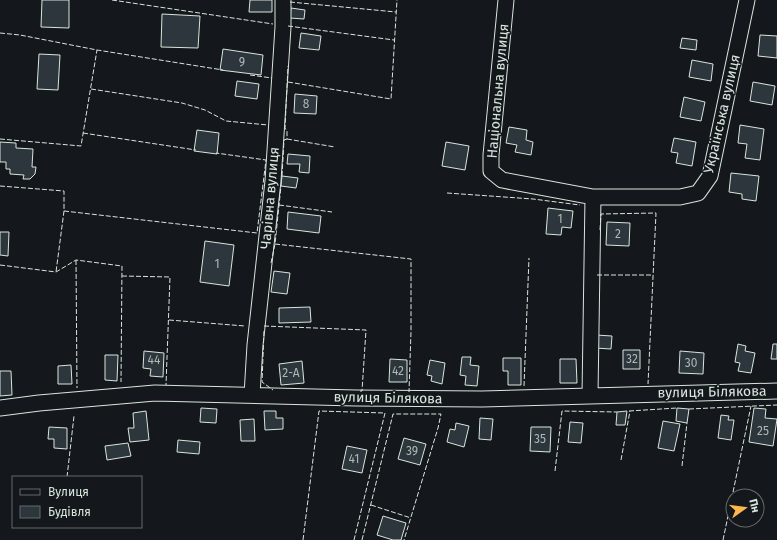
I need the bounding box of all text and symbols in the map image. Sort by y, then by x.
street label: Національна вулиця [484,23,512,159]
street label: Українська вулиця [700,53,744,175]
house number: 9 [239,55,245,69]
house number: 8 [303,97,310,111]
street label: Чарівна вулиця [257,146,283,250]
house number: 1 [557,212,563,226]
house number: 2 [615,227,621,241]
house number: 1 [214,257,220,271]
house number: 32 [626,352,638,366]
house number: 44 [148,353,161,367]
house number: 30 [685,356,698,370]
house number: 42 [392,364,404,378]
house number: 2-А [282,366,300,380]
street label: вулиця Білякова [657,383,767,401]
street label: вулиця Білякова [333,389,443,407]
house number: 25 [757,424,769,438]
house number: 35 [534,432,546,446]
house number: 39 [406,444,418,458]
house number: 41 [349,452,359,466]
legend [12,476,142,528]
text: Вулиця [48,485,89,499]
north arrow [725,488,765,528]
text: Пн [746,497,762,514]
text: Будівля [48,505,91,519]

